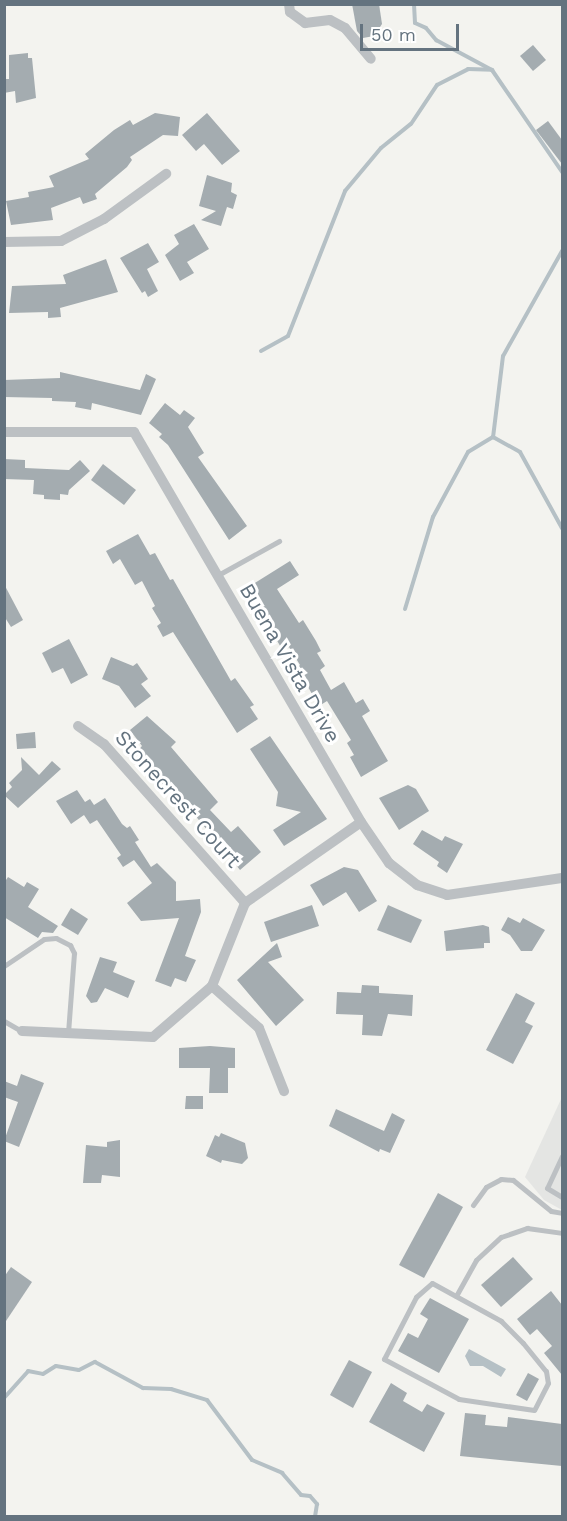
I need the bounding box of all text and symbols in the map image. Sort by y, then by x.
scale bar [363,12,462,50]
text: 50 m [371,24,416,45]
street label: Buena Vista Drive [234,578,346,748]
street label: Stonecrest Court [110,725,246,873]

